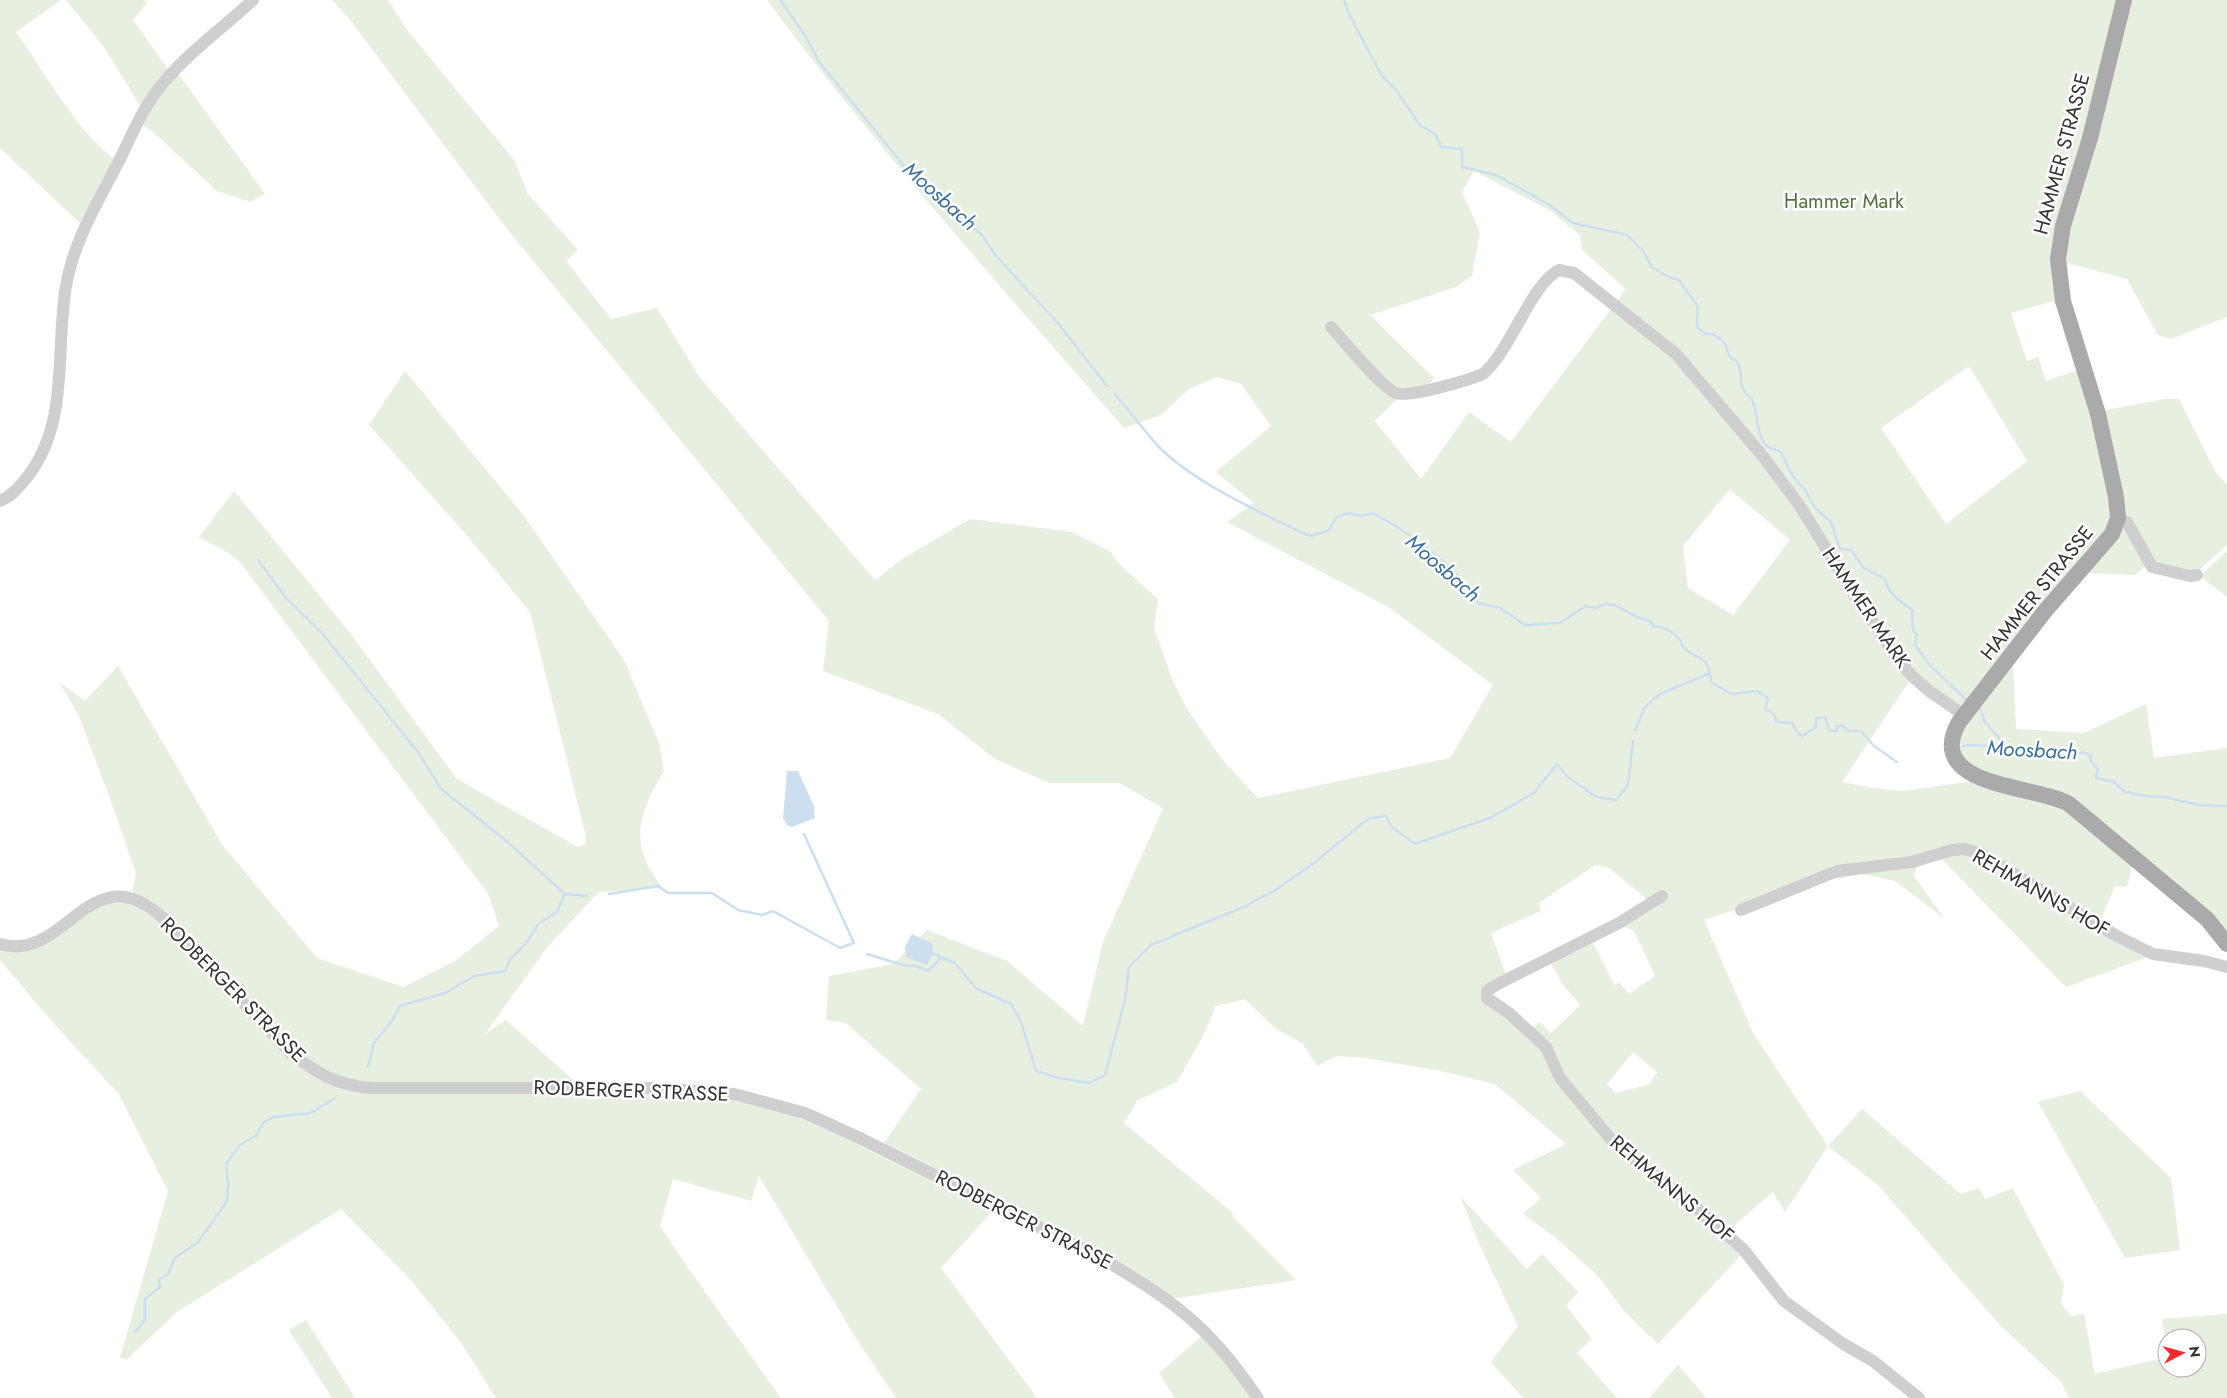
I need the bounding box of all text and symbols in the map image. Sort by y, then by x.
street label: HAMMER STRASSE [2027,70,2097,238]
water label: Moosbach [896,155,984,237]
park label: Hammer Mark [1784,187,1904,216]
street label: HAMMER STRASSE [1974,519,2100,667]
water label: Moosbach [1399,527,1487,609]
street label: HAMMER MARK [1815,542,1918,675]
water label: Moosbach [1986,733,2078,767]
street label: REHMANNS HOF [1967,842,2115,944]
street label: RODBERGER STRASSE [154,911,312,1069]
street label: RODBERGER STRASSE [533,1073,729,1109]
street label: REHMANNS HOF [1604,1128,1740,1250]
street label: RODBERGER STRASSE [930,1163,1118,1277]
north arrow [2157,1328,2207,1378]
text: N [2184,1345,2205,1358]

